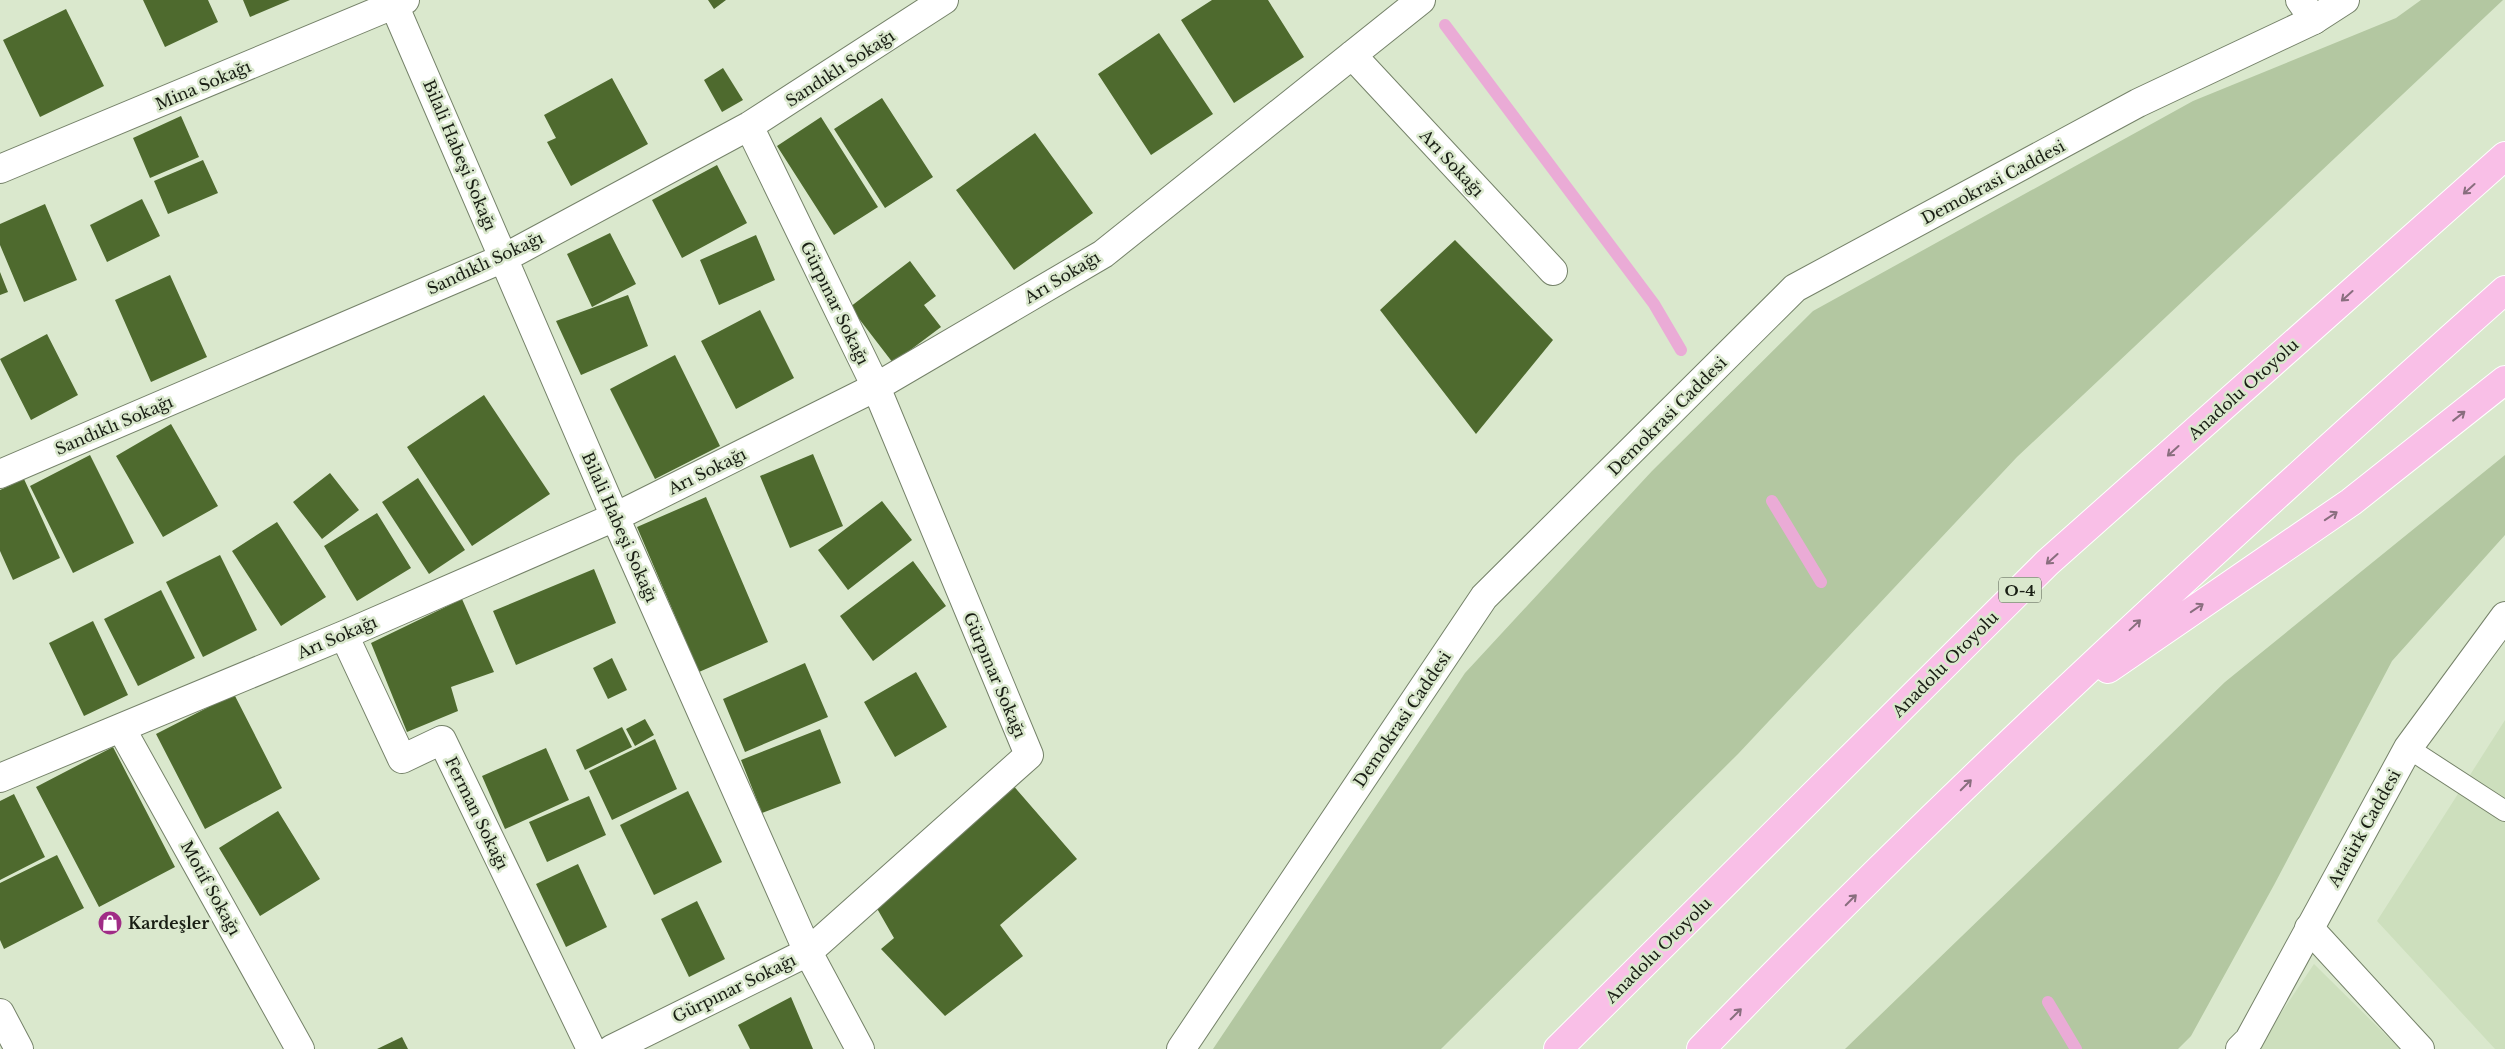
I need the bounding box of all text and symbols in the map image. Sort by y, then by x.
street label: Sandıklı Sokağı [782,25,899,111]
street label: Mina Sokağı [152,56,254,114]
street label: Bilali Habeşi Sokağı [419,76,501,234]
street label: Arı Sokağı [1415,125,1489,201]
street label: Demokrasi Caddesi [1918,135,2069,228]
one-way arrow [2462,183,2475,194]
street label: Sandıklı Sokağı [424,227,547,299]
street label: Gürpınar Sokağı [796,238,874,368]
street label: Arı Sokağı [1020,246,1104,308]
one-way arrow [2341,291,2354,302]
street label: Anadolu Otoyolu [2183,334,2303,444]
street label: Demokrasi Caddesi [1603,352,1731,480]
street label: Sandıklı Sokağı [52,391,176,459]
one-way arrow [2452,411,2465,422]
street label: Arı Sokağı [664,443,750,499]
one-way arrow [2167,445,2180,457]
street label: Bilali Habeşi Sokağı [578,449,662,606]
one-way arrow [2324,511,2338,521]
one-way arrow [2045,553,2058,565]
road number: O-4 [1999,578,2041,602]
one-way arrow [2190,603,2204,613]
street label: Anadolu Otoyolu [1887,607,2002,722]
street label: Gürpınar Sokağı [959,609,1031,741]
street label: Arı Sokağı [293,611,380,663]
one-way arrow [2128,619,2141,631]
street label: Demokrasi Caddesi [1349,647,1455,791]
street label: Ferman Sokağı [441,753,513,873]
street label: Atatürk Caddesi [2323,765,2405,891]
one-way arrow [1960,779,1972,791]
street label: Motif Sokağı [177,837,245,939]
street label: Anadolu Otoyolu [1600,893,1715,1008]
one-way arrow [1845,893,1857,906]
shop icon: Kardeşler [97,910,123,936]
place label: Kardeşler [128,913,209,933]
street label: Gürpınar Sokağı [669,949,799,1027]
one-way arrow [1729,1008,1742,1020]

